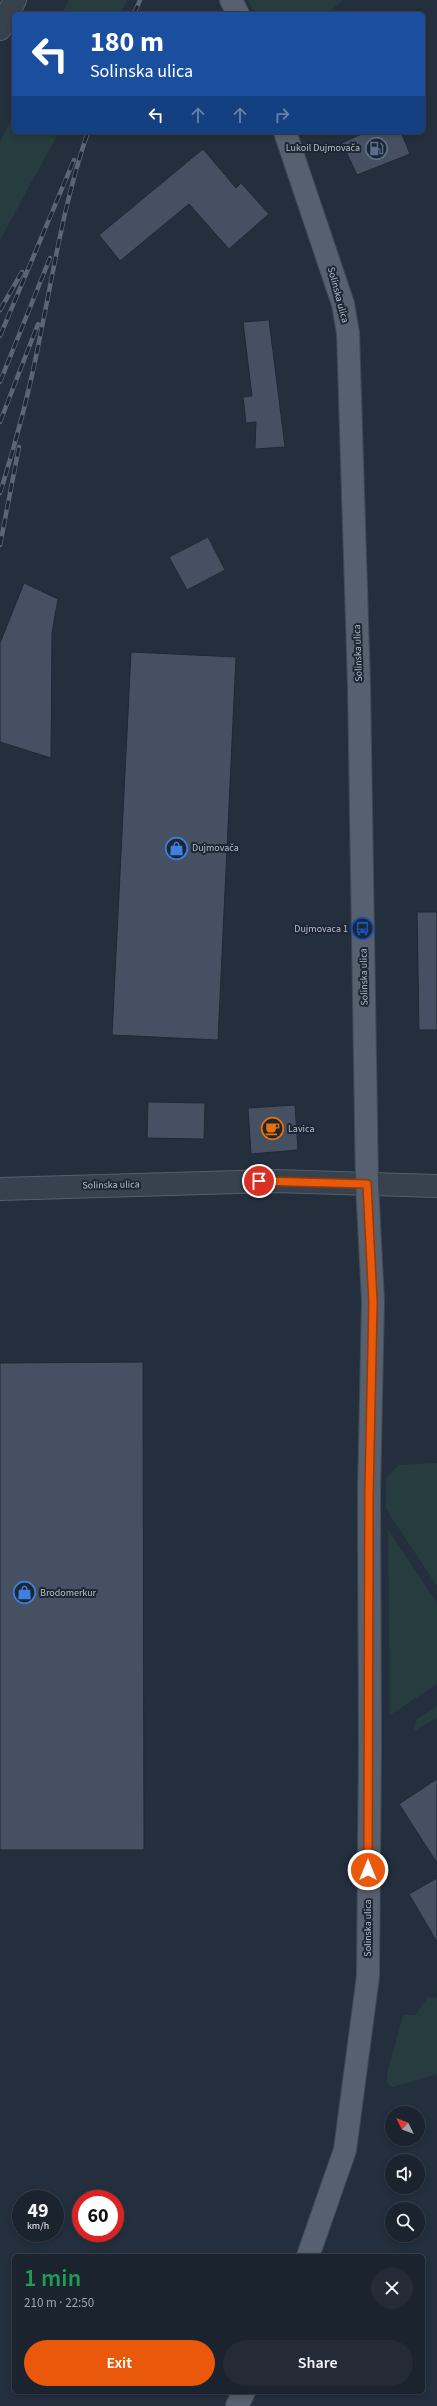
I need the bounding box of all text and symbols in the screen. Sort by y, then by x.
text: 180 m [90,22,164,62]
icon: left [24,28,76,80]
text: Solinska ulica [90,59,193,84]
icon: left [145,104,167,126]
icon: ahead [187,104,209,126]
icon: ahead [229,104,251,126]
icon: right [271,104,293,126]
fuel station icon: Lukoil Dujmovača [363,135,389,161]
place label: Lukoil Dujmovača [286,141,360,155]
street label: Solinska ulica [324,266,352,324]
street label: Solinska ulica [350,624,366,682]
shop icon: Dujmovača [163,835,189,861]
place label: Dujmovača [192,841,239,855]
bus stop icon: Dujmovaca 1 [350,916,376,942]
place label: Dujmovaca 1 [294,922,348,936]
street label: Solinska ulica [357,948,371,1006]
cafe icon: Lavica [260,1116,286,1142]
place label: Lavica [288,1122,315,1136]
pin [242,1164,276,1198]
icon: arrive [248,1170,270,1192]
street label: Solinska ulica [82,1178,140,1192]
shop icon: Brodomerkur [11,1580,37,1606]
place label: Brodomerkur [40,1586,97,1600]
position arrow [347,1849,389,1891]
street label: Solinska ulica [361,1899,375,1957]
north arrow [385,2106,425,2146]
map controls [385,2106,425,2242]
button: sound [385,2154,425,2194]
speed limit sign: 60 [72,2190,124,2242]
text: 49 [27,2197,49,2225]
button: search [385,2202,425,2242]
text: km/h [27,2219,49,2233]
text: 1 min [24,2261,81,2296]
button: close [371,2267,413,2309]
text: 210 m · 22:50 [24,2294,94,2312]
button: Exit [24,2340,215,2386]
button: Share [223,2340,413,2386]

